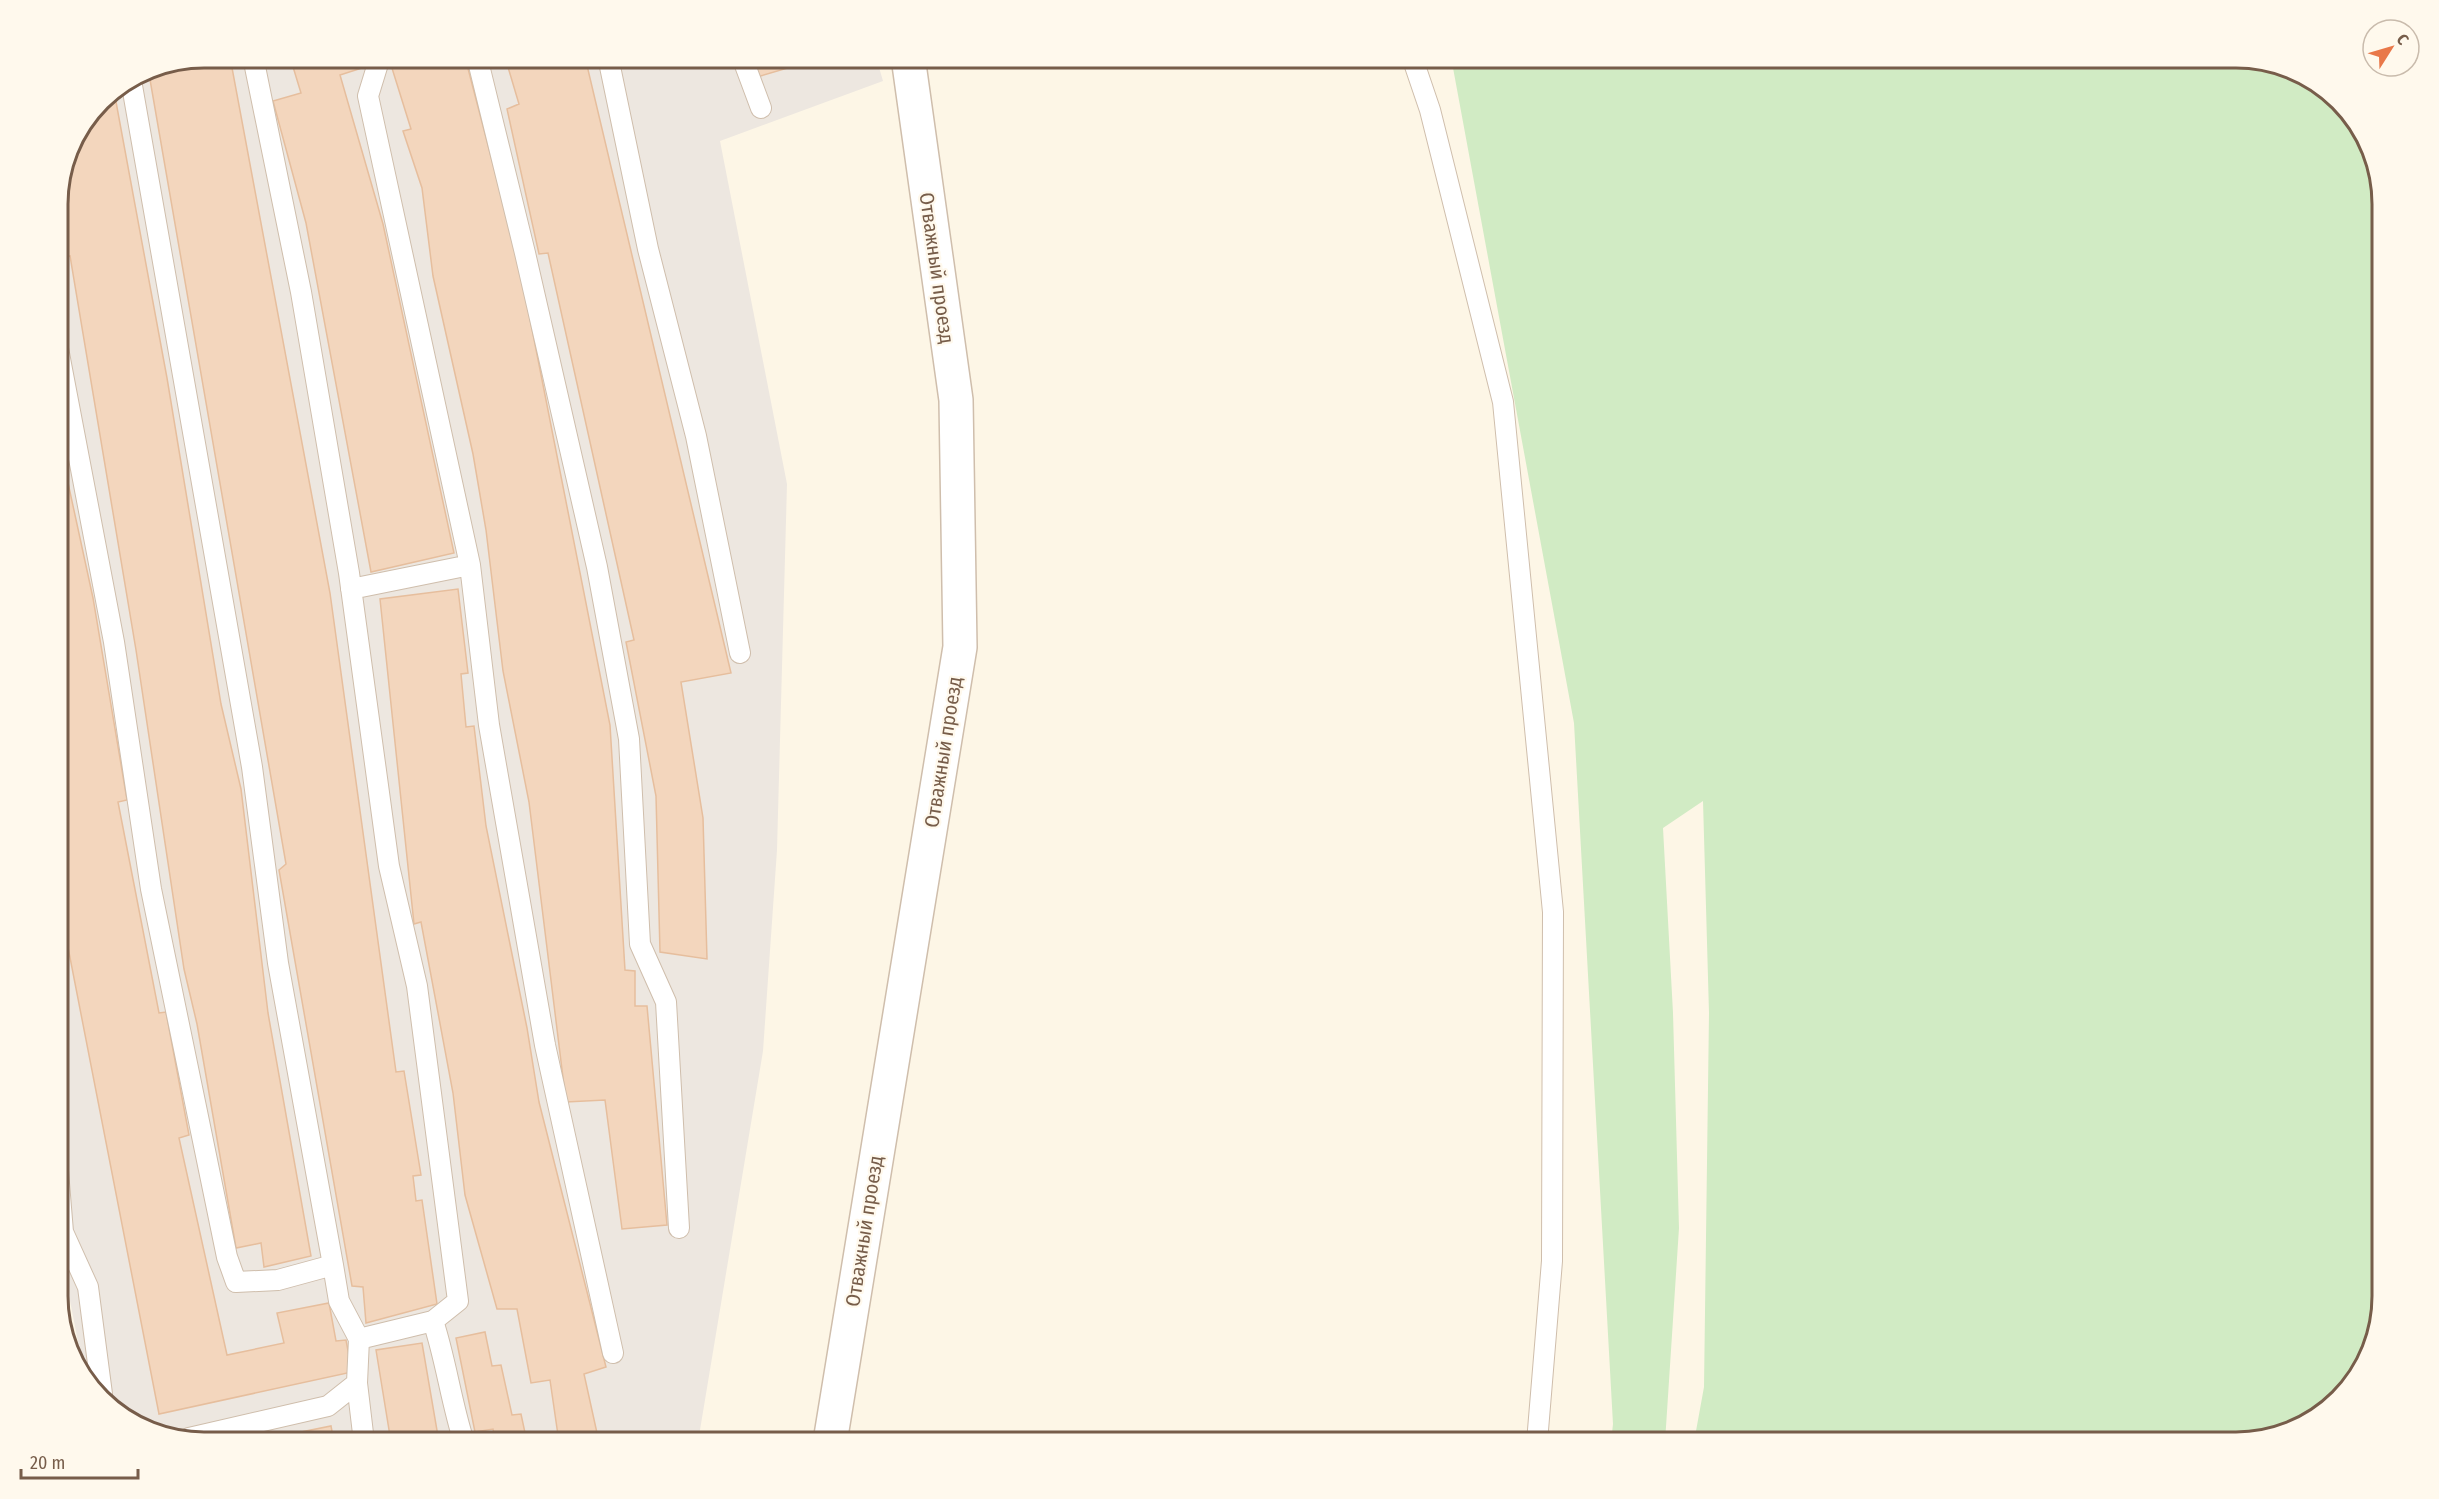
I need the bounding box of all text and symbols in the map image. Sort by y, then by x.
north arrow [2361,18,2421,78]
text: С [2392,30,2413,49]
street label: Отважный проезд [915,191,959,345]
street label: Отважный проезд [919,675,967,829]
street label: Отважный проезд [840,1154,888,1308]
scale bar [21,1442,138,1480]
text: 20 m [30,1452,65,1474]

